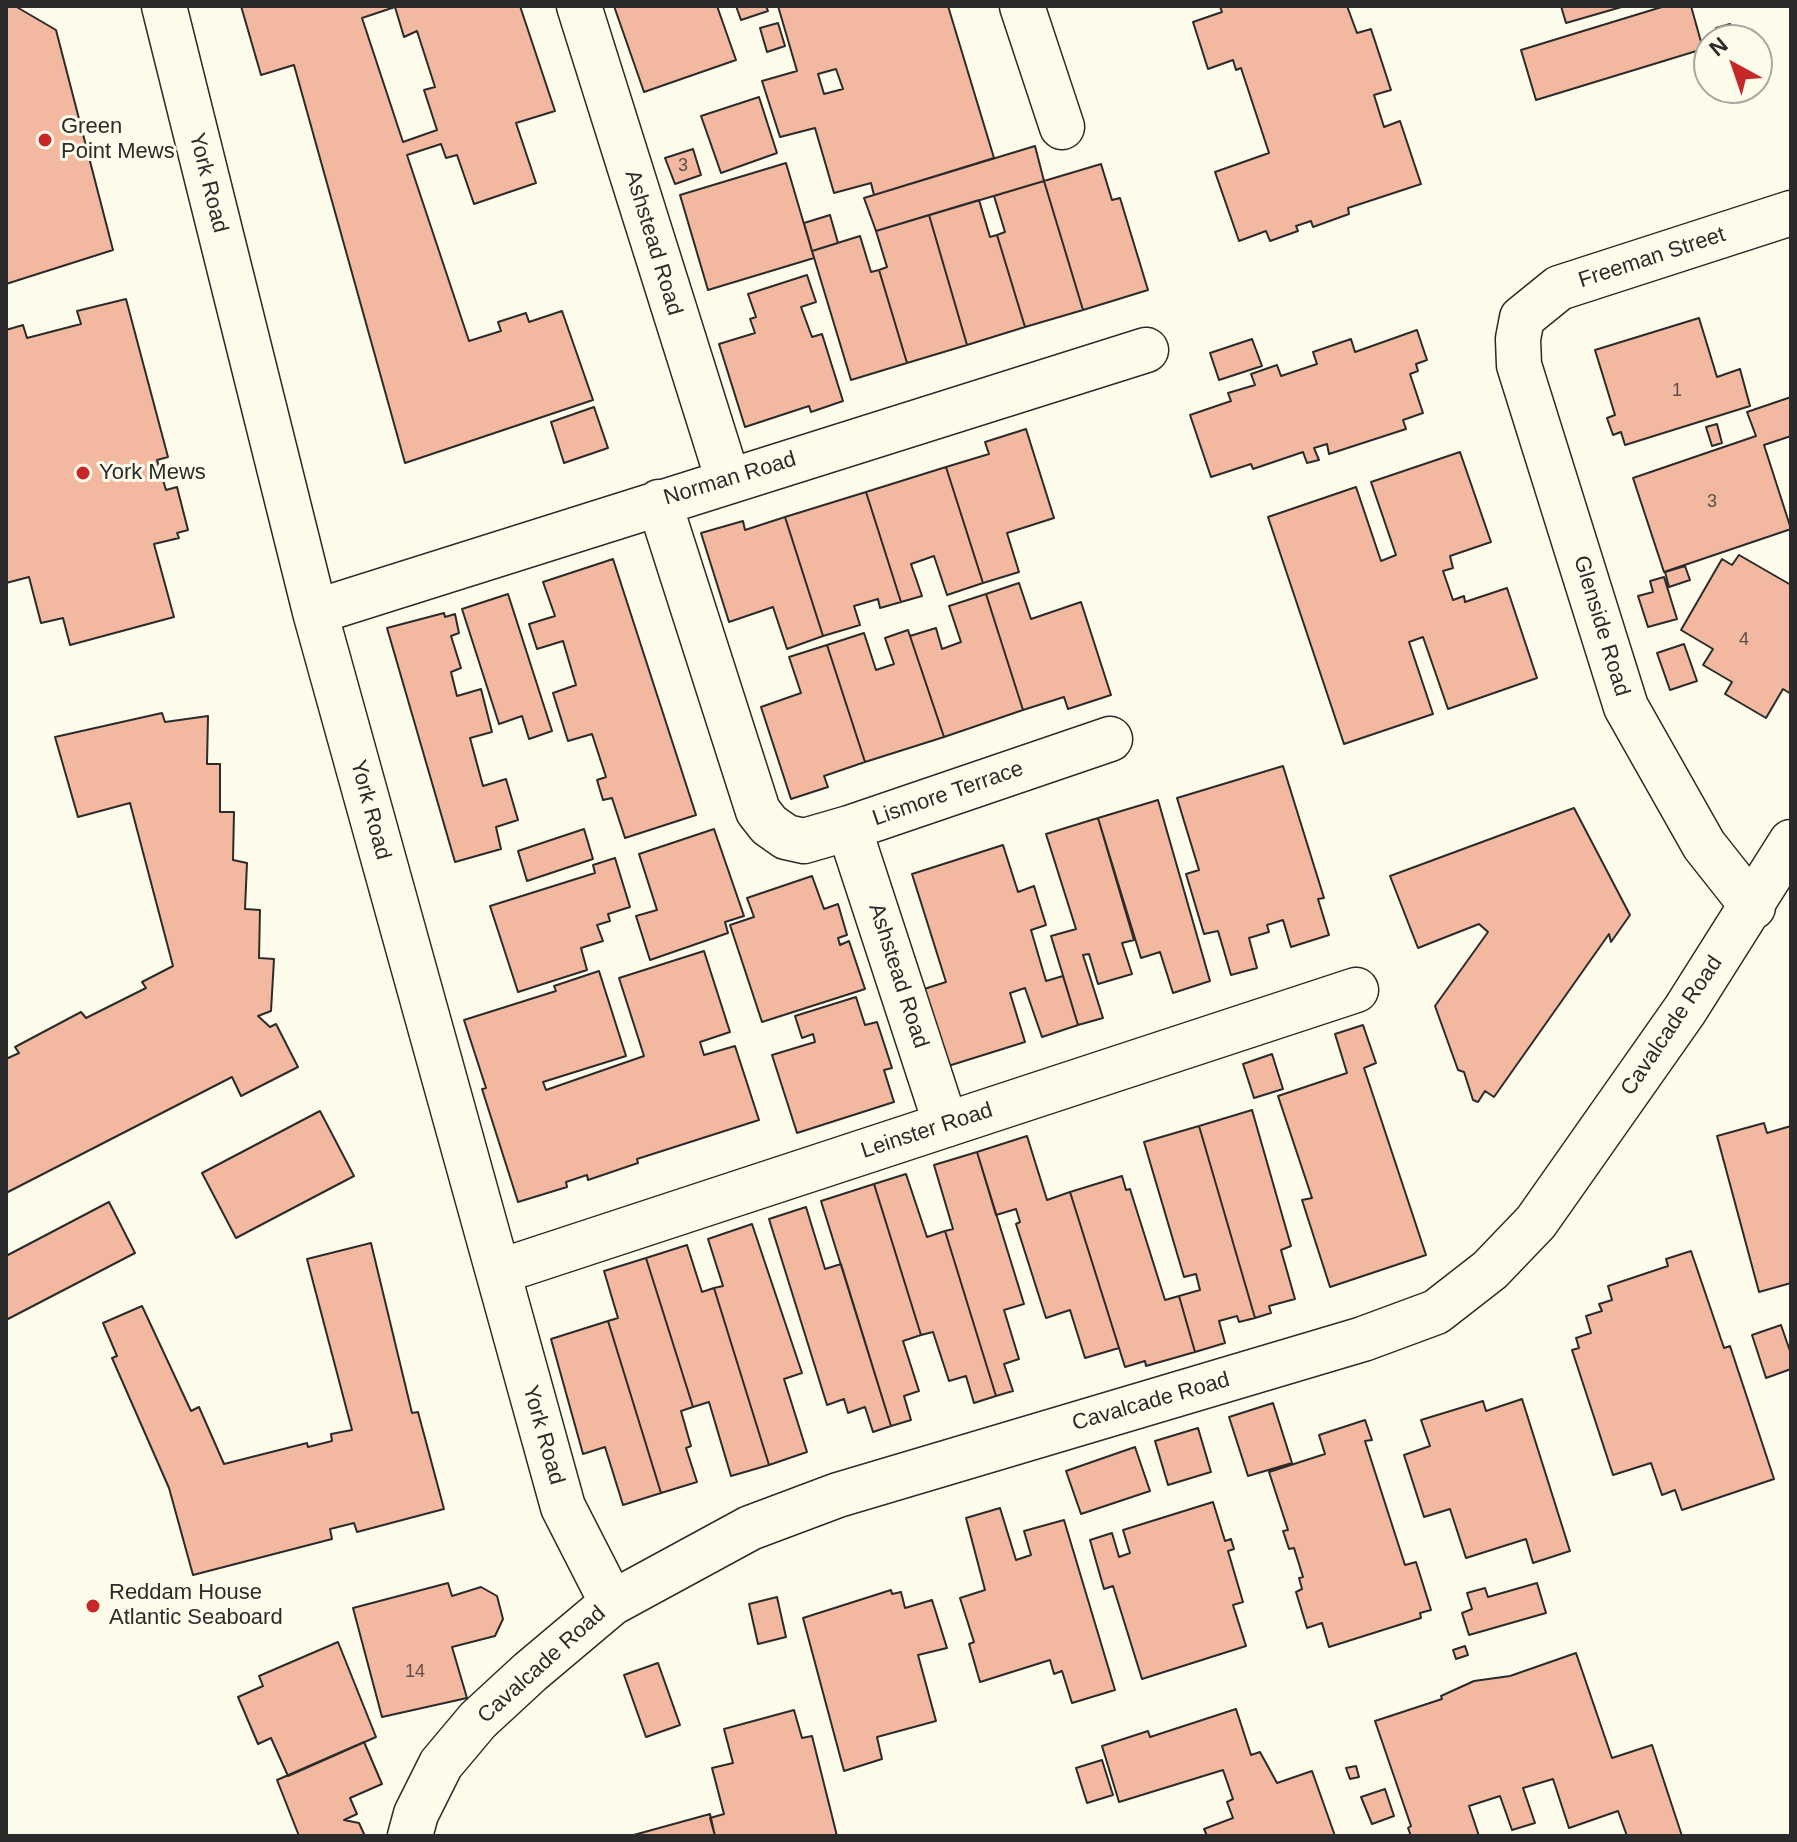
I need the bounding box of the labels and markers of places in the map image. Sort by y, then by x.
place label: Green Point Mews [61,114,175,166]
marker: Green Point Mews [36,131,54,149]
place label: York Mews [99,460,206,486]
marker: York Mews [74,464,92,482]
place label: Reddam House Atlantic Seaboard [109,1580,283,1632]
marker: Reddam House Atlantic Seaboard [84,1597,102,1615]

